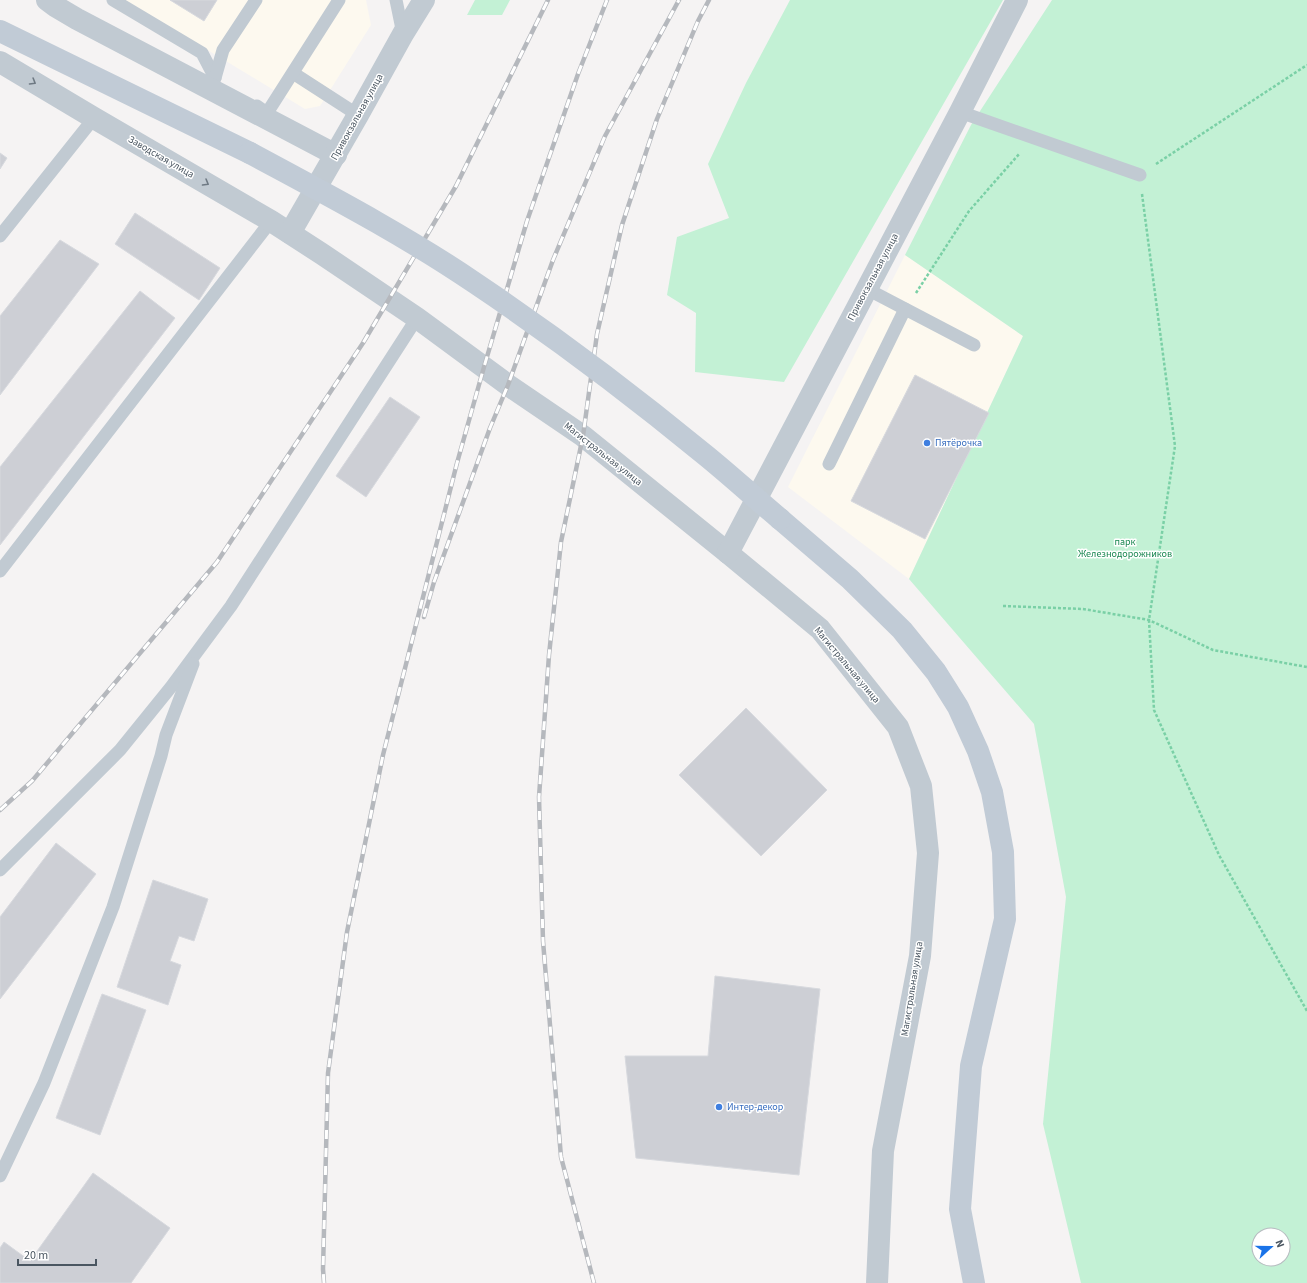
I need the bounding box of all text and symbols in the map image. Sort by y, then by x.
street label: Привокзальная улица [327,71,387,163]
one-way arrow [29,77,36,85]
street label: Заводская улица [125,132,197,182]
one-way arrow [202,179,209,186]
street label: Привокзальная улица [844,231,902,323]
street label: Магистральная улица [561,419,645,489]
place label: Пятёрочка [935,436,982,450]
marker: Пятёрочка [922,438,932,448]
park label: парк Железнодорожников [1078,535,1172,561]
street label: Магистральная улица [811,624,883,706]
street label: Магистральная улица [898,941,926,1037]
place label: Интер-декор [727,1100,784,1114]
marker: Интер-декор [714,1102,724,1112]
north arrow [1251,1227,1291,1267]
text: N [1272,1237,1288,1250]
scale bar [18,1241,96,1267]
text: 20 m [24,1247,48,1264]

